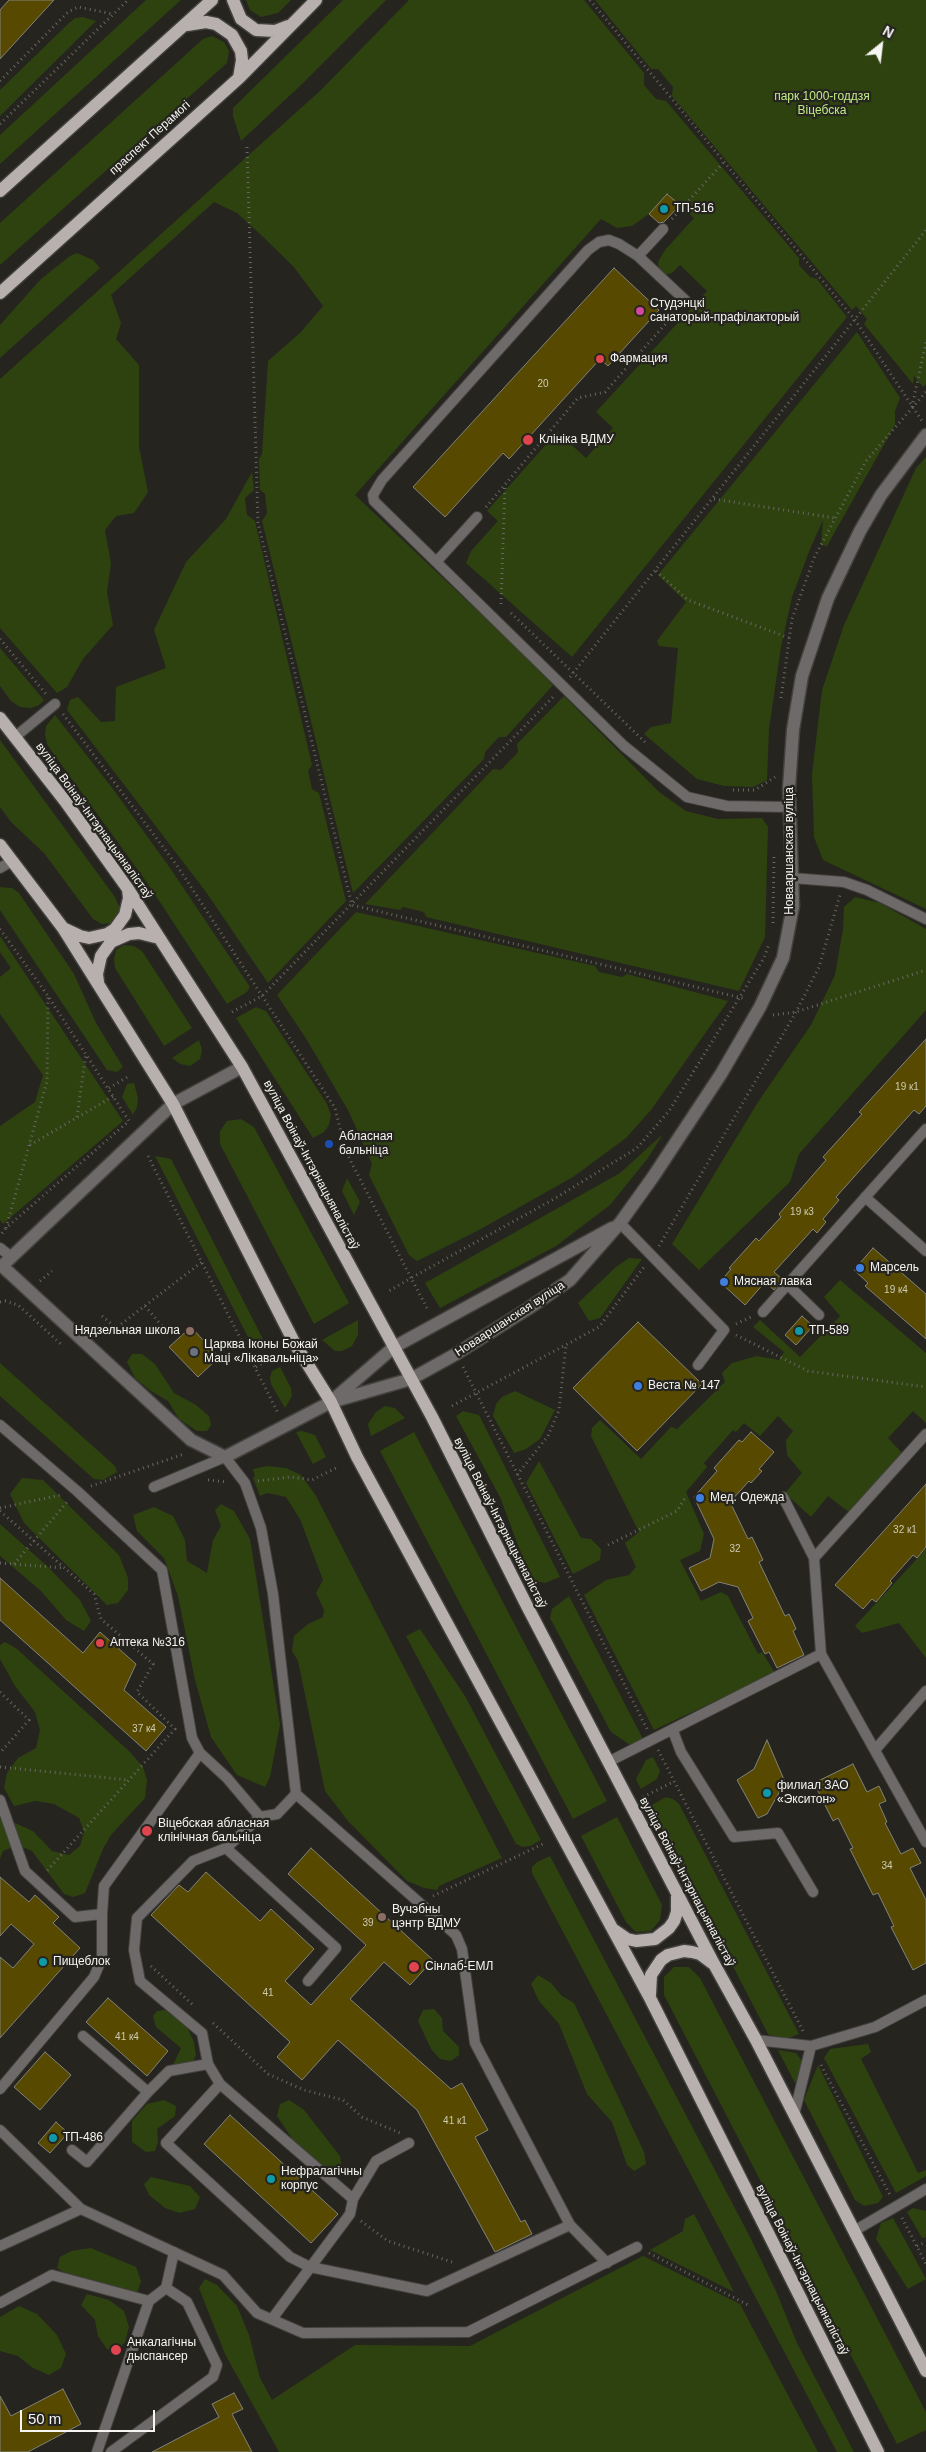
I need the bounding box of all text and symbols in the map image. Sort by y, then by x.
north arrow [856,20,906,70]
text: N [880,22,897,41]
park label: парк 1000-годдзя Віцебска [774,90,870,118]
street label: праспект Перамогі [107,98,193,178]
place label: ТП-516 [674,202,714,216]
marker: ТП-516 [658,203,670,215]
place label: Студэнцкі санаторый-прафілакторый [650,297,799,325]
marker: Студэнцкі санаторый-прафілакторый [634,305,646,317]
place label: Фармация [610,352,667,366]
marker: Фармация [594,353,606,365]
house number: 20 [537,378,549,390]
marker: Клініка ВДМУ [521,433,535,447]
place label: Клініка ВДМУ [539,433,614,447]
street label: вуліца Воінаў-Інтэрнацыяналістаў [32,740,156,902]
street label: Новааршанская вуліца [783,787,797,915]
street label: вуліца Воінаў-Інтэрнацыяналістаў [260,1078,362,1252]
house number: 19 к1 [895,1081,919,1093]
place label: Абласная бальніца [339,1130,393,1158]
marker: Абласная бальніца [323,1138,335,1150]
house number: 19 к3 [790,1206,814,1218]
place label: Марсель [870,1261,919,1275]
marker: Марсель [854,1262,866,1274]
place label: Мясная лавка [734,1275,812,1289]
marker: Мясная лавка [718,1276,730,1288]
street label: Новааршанская вуліца [453,1278,567,1360]
house number: 19 к4 [884,1284,908,1296]
place label: Нядзельная школа [75,1324,180,1338]
place label: ТП-589 [809,1324,849,1338]
marker: Нядзельная школа [184,1325,196,1337]
marker: ТП-589 [793,1325,805,1337]
place label: Царква Іконы Божай Маці «Лікавальніца» [204,1338,319,1366]
marker: Царква Іконы Божай Маці «Лікавальніца» [188,1346,200,1358]
place label: Веста № 147 [648,1379,720,1393]
marker: Веста № 147 [632,1380,644,1392]
street label: вуліца Воінаў-Інтэрнацыяналістаў [451,1435,549,1611]
place label: Мед. Одежда [710,1491,785,1505]
marker: Мед. Одежда [694,1492,706,1504]
house number: 32 к1 [893,1524,917,1536]
house number: 32 [729,1543,741,1555]
place label: Аптека №316 [110,1636,185,1650]
marker: Аптека №316 [94,1637,106,1649]
house number: 37 к4 [132,1723,156,1735]
place label: филиал ЗАО «Экситон» [777,1779,849,1807]
marker: филиал ЗАО «Экситон» [761,1787,773,1799]
street label: вуліца Воінаў-Інтэрнацыяналістаў [636,1795,738,1969]
place label: Віцебская абласная клінічная бальніца [158,1817,269,1845]
marker: Віцебская абласная клінічная бальніца [140,1824,154,1838]
house number: 34 [881,1860,893,1872]
place label: Вучэбны цэнтр ВДМУ [392,1903,461,1931]
marker: Вучэбны цэнтр ВДМУ [376,1911,388,1923]
house number: 39 [362,1917,374,1929]
place label: Пищеблок [53,1955,110,1969]
marker: Пищеблок [37,1956,49,1968]
marker: Сінлаб-ЕМЛ [407,1960,421,1974]
place label: Сінлаб-ЕМЛ [425,1960,493,1974]
house number: 41 [262,1987,274,1999]
house number: 41 к4 [115,2031,139,2043]
house number: 41 к1 [443,2115,467,2127]
place label: ТП-486 [63,2131,103,2145]
marker: ТП-486 [47,2132,59,2144]
place label: Нефралагічны корпус [281,2165,362,2193]
marker: Нефралагічны корпус [265,2173,277,2185]
street label: вуліца Воінаў-Інтэрнацыяналістаў [753,2182,851,2358]
place label: Анкалагічны дыспансер [127,2336,196,2364]
marker: Анкалагічны дыспансер [109,2343,123,2357]
scale bar [22,2400,158,2432]
text: 50 m [28,2410,61,2427]

